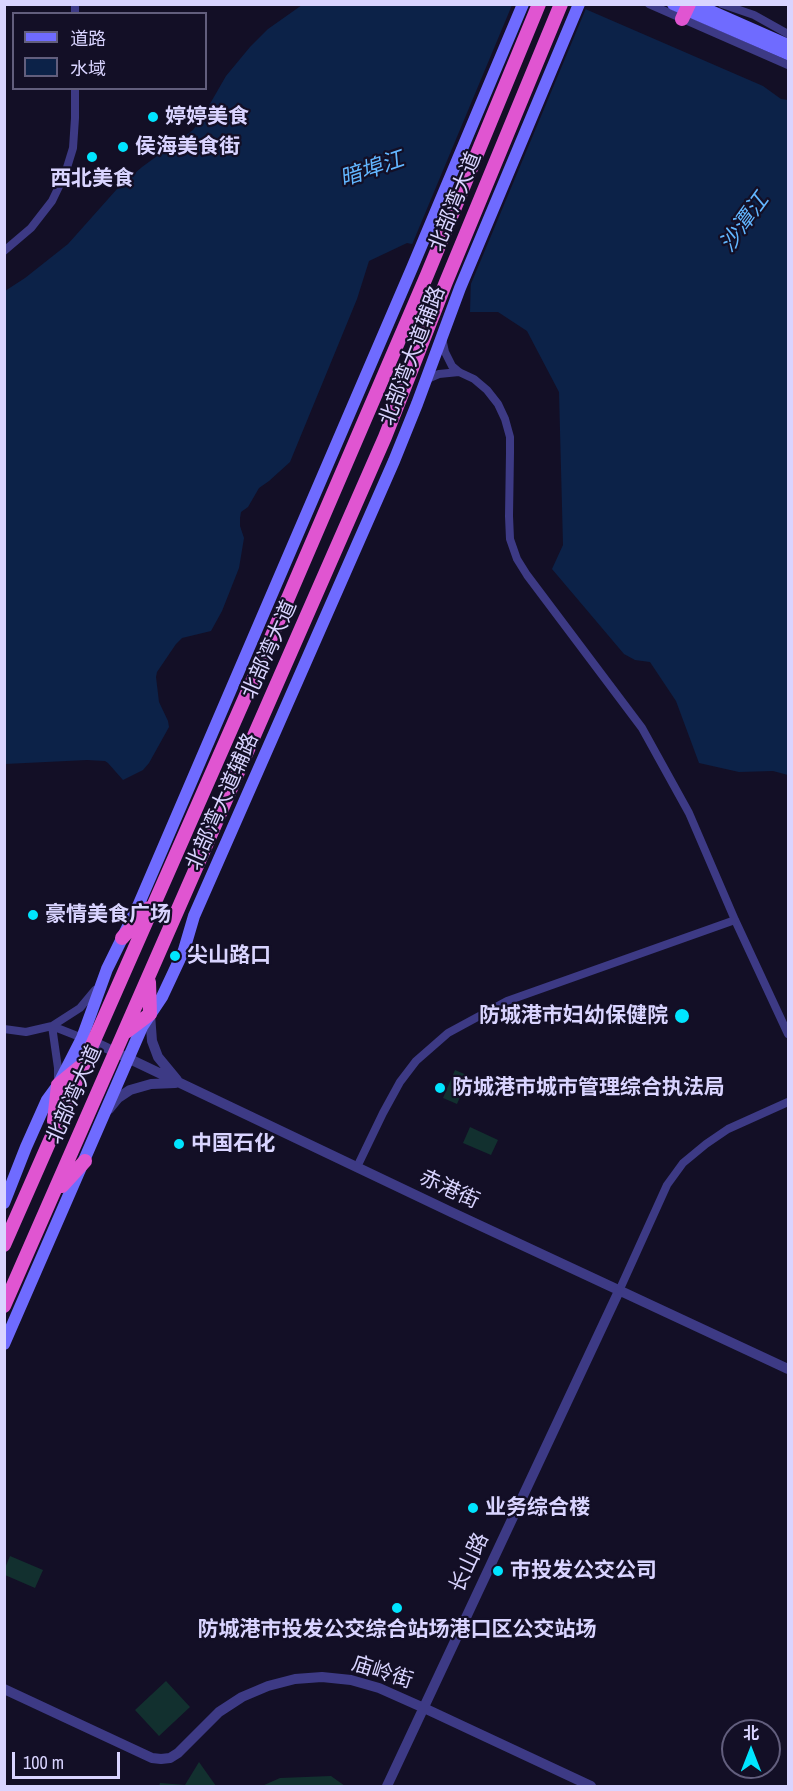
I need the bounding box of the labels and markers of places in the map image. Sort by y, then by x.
place label: 婷婷美食 [165,104,249,130]
marker: 婷婷美食 [146,110,160,124]
place label: 侯海美食街 [135,134,240,160]
marker: 侯海美食街 [116,140,130,154]
marker: 西北美食 [85,150,99,164]
place label: 西北美食 [50,166,134,192]
place label: 豪情美食广场 [45,902,171,928]
marker: 豪情美食广场 [26,908,40,922]
place label: 尖山路口 [187,943,271,969]
marker: 尖山路口 [168,949,182,963]
place label: 防城港市妇幼保健院 [479,1003,668,1029]
marker: 防城港市妇幼保健院 [673,1007,691,1025]
place label: 防城港市城市管理综合执法局 [452,1075,725,1101]
marker: 防城港市城市管理综合执法局 [433,1081,447,1095]
place label: 中国石化 [191,1131,275,1157]
marker: 中国石化 [172,1137,186,1151]
place label: 业务综合楼 [485,1495,590,1521]
marker: 业务综合楼 [466,1501,480,1515]
place label: 巿投发公交公司 [510,1558,657,1584]
marker: 巿投发公交公司 [491,1564,505,1578]
marker: 防城港市投发公交综合站场港口区公交站场 [390,1601,404,1615]
place label: 防城港市投发公交综合站场港口区公交站场 [198,1617,596,1643]

